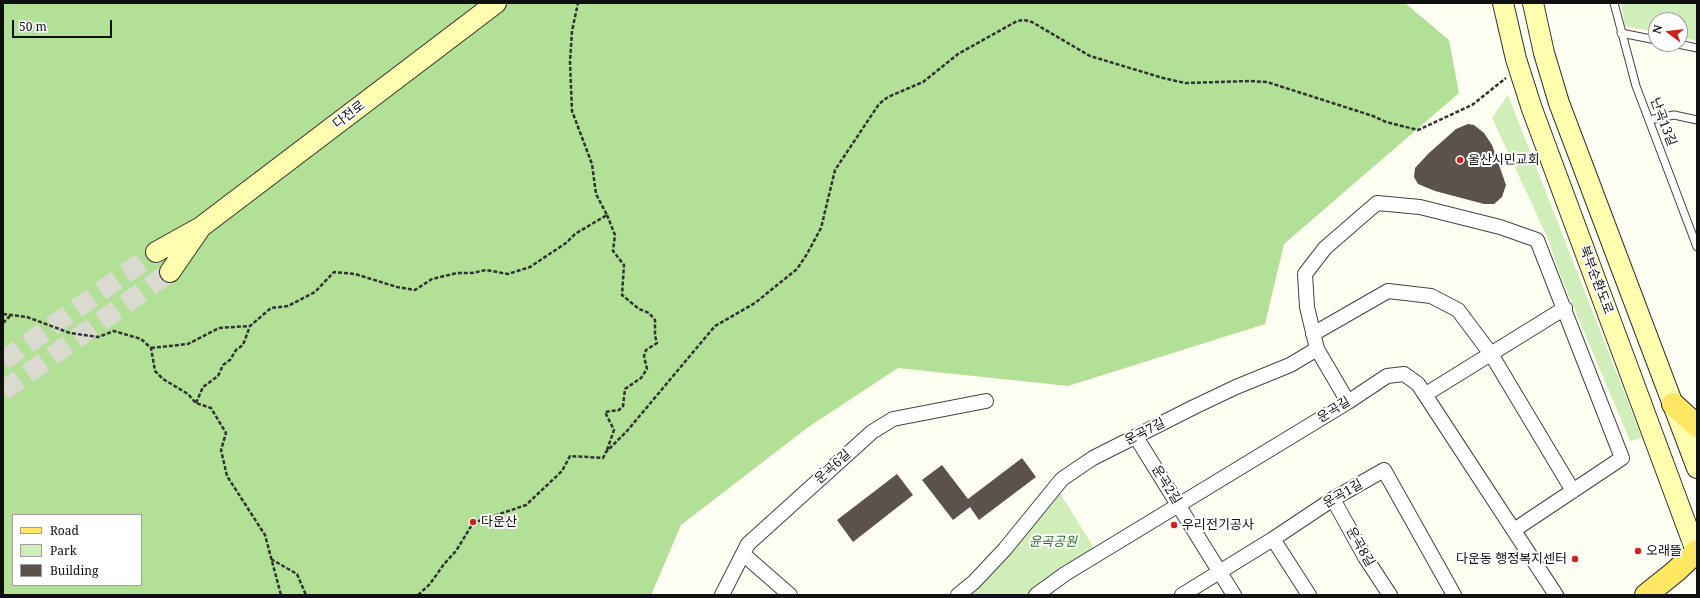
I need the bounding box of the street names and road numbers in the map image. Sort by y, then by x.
street label: 난곡13길 [1647,96,1679,148]
street label: 다전로 [330,98,368,132]
street label: 북부순환도로 [1576,244,1616,316]
street label: 운곡길 [1315,394,1353,426]
street label: 운곡7길 [1122,415,1168,449]
street label: 운곡6길 [812,447,854,487]
street label: 운곡2길 [1148,463,1184,507]
street label: 운곡1길 [1320,476,1366,512]
street label: 운곡8길 [1342,524,1378,570]

